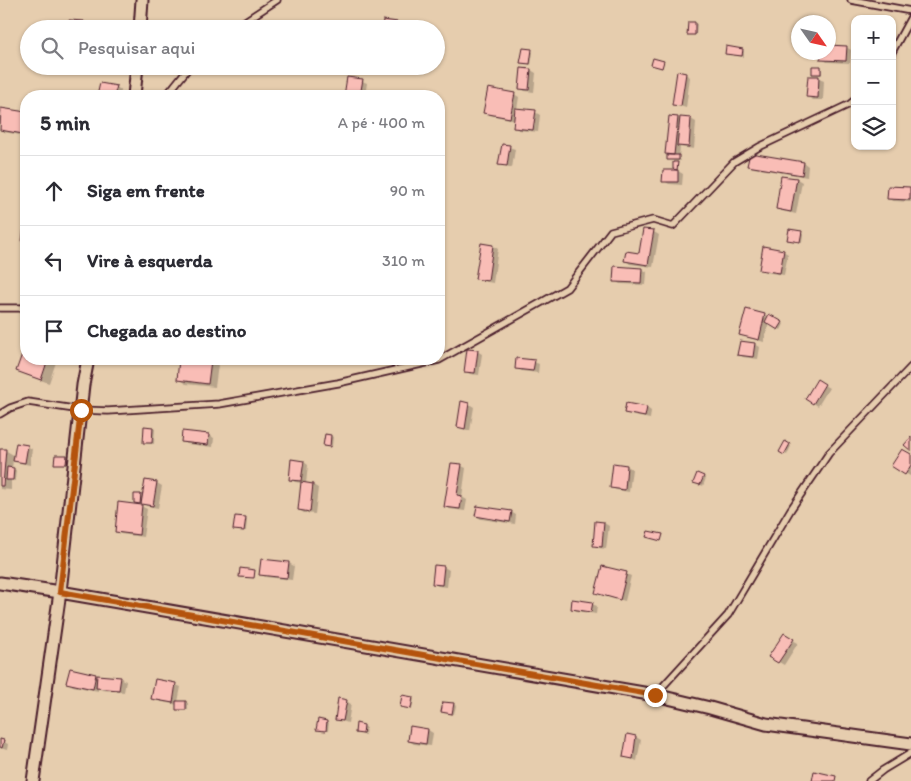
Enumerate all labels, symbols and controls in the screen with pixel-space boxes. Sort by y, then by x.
north arrow [791,15,836,60]
map controls [851,15,896,150]
button: + [851,15,896,60]
search box [20,20,445,75]
icon: search [38,34,66,62]
text: Pesquisar aqui [78,36,195,59]
button: − [851,60,896,105]
button: layers [851,105,896,150]
text: 5 min [40,110,90,135]
text: A pé · 400 m [338,113,425,132]
icon: ahead [40,177,68,205]
text: Siga em frente [87,179,205,202]
text: 90 m [390,181,425,200]
icon: left [40,247,68,275]
text: Vire à esquerda [87,249,213,272]
text: 310 m [382,251,425,270]
icon: arrive [40,317,68,345]
text: Chegada ao destino [87,319,246,342]
route start [70,399,93,422]
route end [644,684,667,707]

